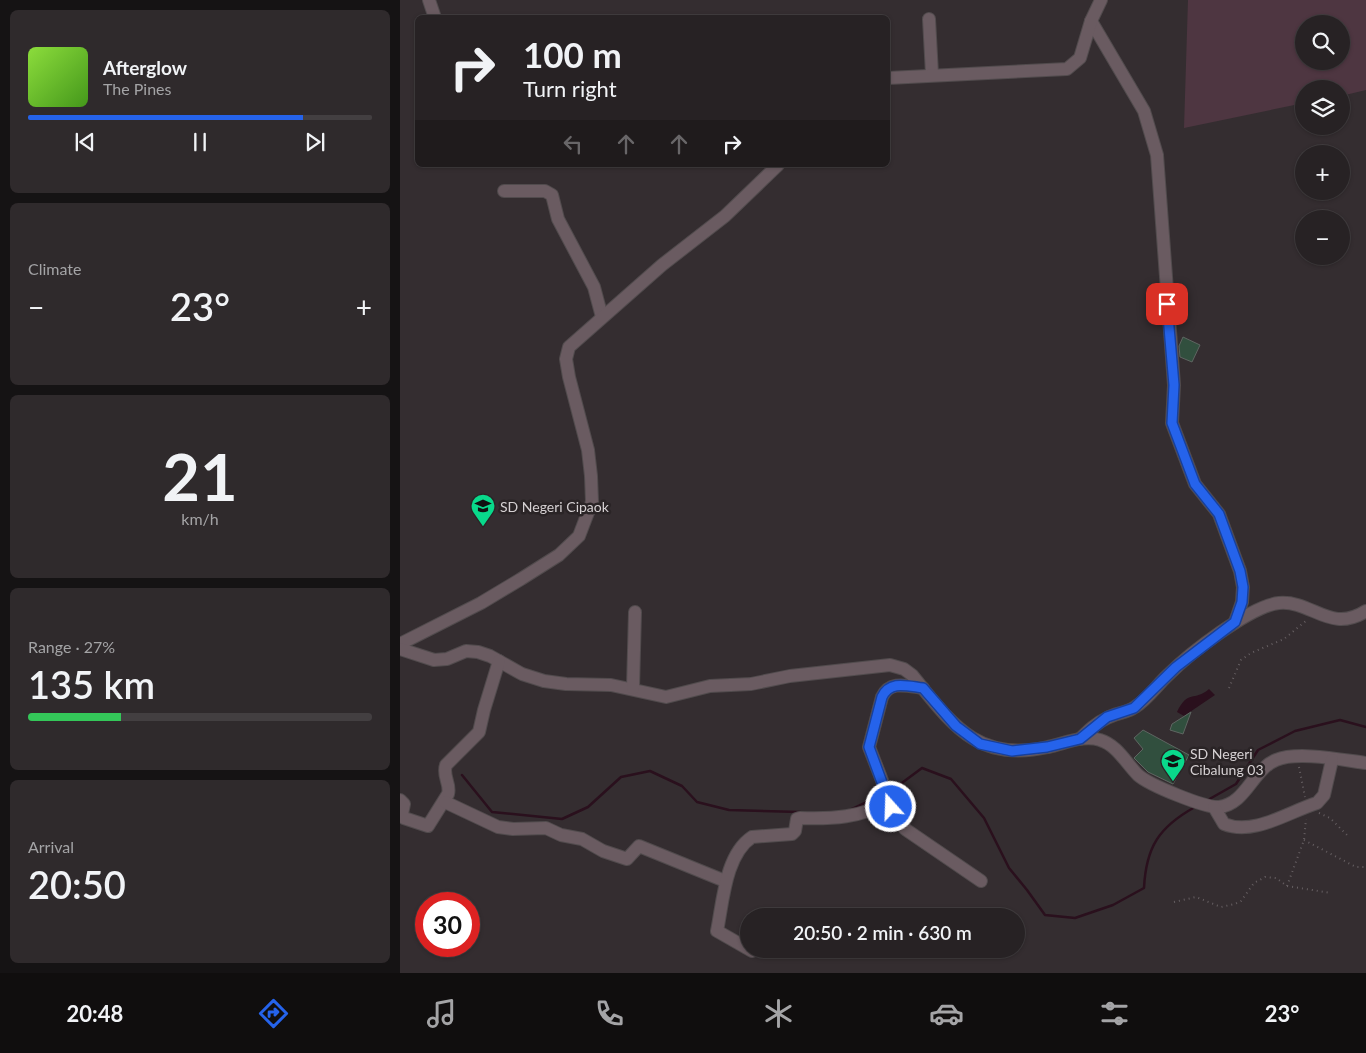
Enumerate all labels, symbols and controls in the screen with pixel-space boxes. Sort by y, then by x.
map controls [1295,15,1350,265]
button: search [1295,15,1350,70]
text: 100 m [523,33,622,75]
icon: right [440,35,505,100]
text: Afterglow [103,56,187,79]
text: Turn right [523,75,617,102]
text: The Pines [103,79,172,98]
button: layers [1295,80,1350,135]
icon: previous [71,128,99,156]
icon: pause [186,128,214,156]
icon: next [301,128,329,156]
icon: left [559,130,587,158]
icon: ahead [612,130,640,158]
icon: ahead [665,130,693,158]
icon: right [718,130,746,158]
button: + [1295,145,1350,200]
button: − [1295,210,1350,265]
text: Climate [28,259,81,278]
text: 23° [170,283,230,329]
pin [1146,283,1188,325]
text: − [28,290,44,324]
text: + [356,290,372,324]
icon: arrive [1153,290,1181,318]
text: 21 [162,437,238,515]
school or university icon: SD Negeri Cipaok [470,493,496,527]
place label: SD Negeri Cipaok [500,498,610,515]
text: km/h [181,509,219,528]
text: Range · 27% [28,637,115,656]
text: 135 km [28,661,155,707]
place label: SD Negeri Cibalung 03 [1190,745,1264,778]
school or university icon: SD Negeri Cibalung 03 [1160,748,1186,782]
position arrow [864,780,916,832]
text: Arrival [28,837,74,856]
text: 20:50 [28,861,126,907]
speed limit sign: 30 [415,892,480,957]
text: 20:50 · 2 min · 630 m [793,921,972,944]
icon: directions [256,996,291,1031]
icon: music [424,996,459,1031]
icon: phone [592,996,627,1031]
icon: climate [761,996,796,1031]
icon: car [929,996,964,1031]
icon: filters [1097,996,1132,1031]
text: 20:48 [67,1000,123,1027]
text: 23° [1265,1000,1299,1027]

